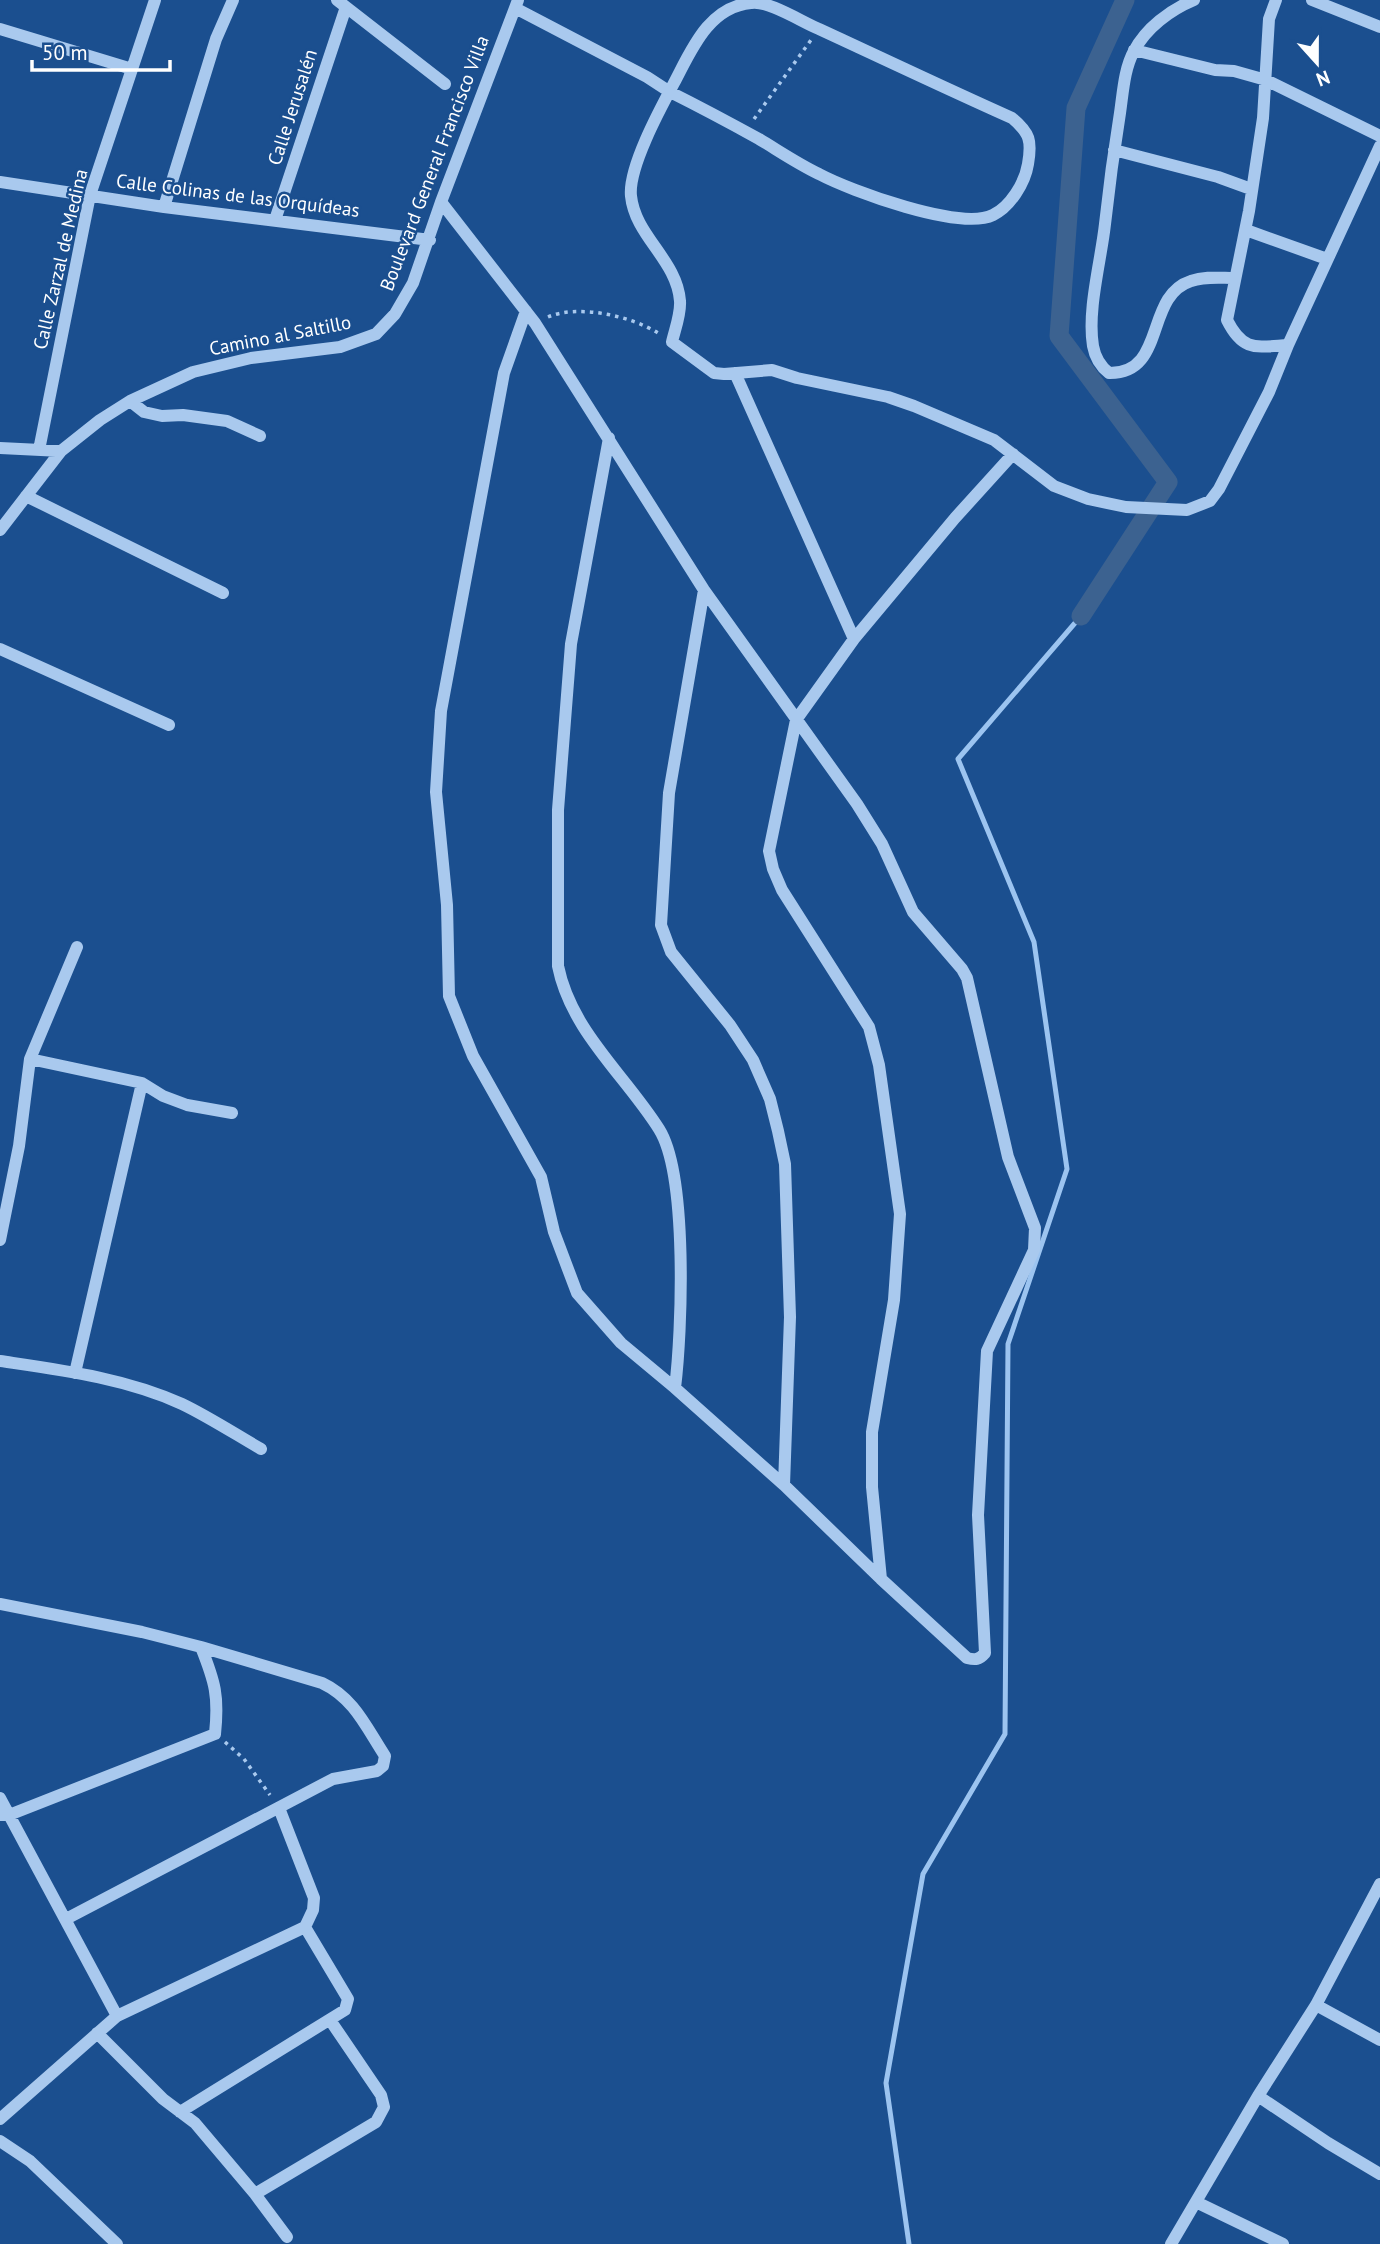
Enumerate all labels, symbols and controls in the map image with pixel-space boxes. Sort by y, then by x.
scale bar [32,28,170,72]
north arrow [1282,28,1352,98]
street label: Boulevard General Francisco Villa [374,32,494,294]
text: 50 m [42,39,88,66]
street label: Calle Jerusalén [262,46,322,168]
text: N [1313,65,1333,92]
street label: Calle Zarzal de Medina [28,166,92,352]
street label: Calle Colinas de las Orquídeas [115,168,361,222]
street label: Camino al Saltillo [207,309,353,361]

